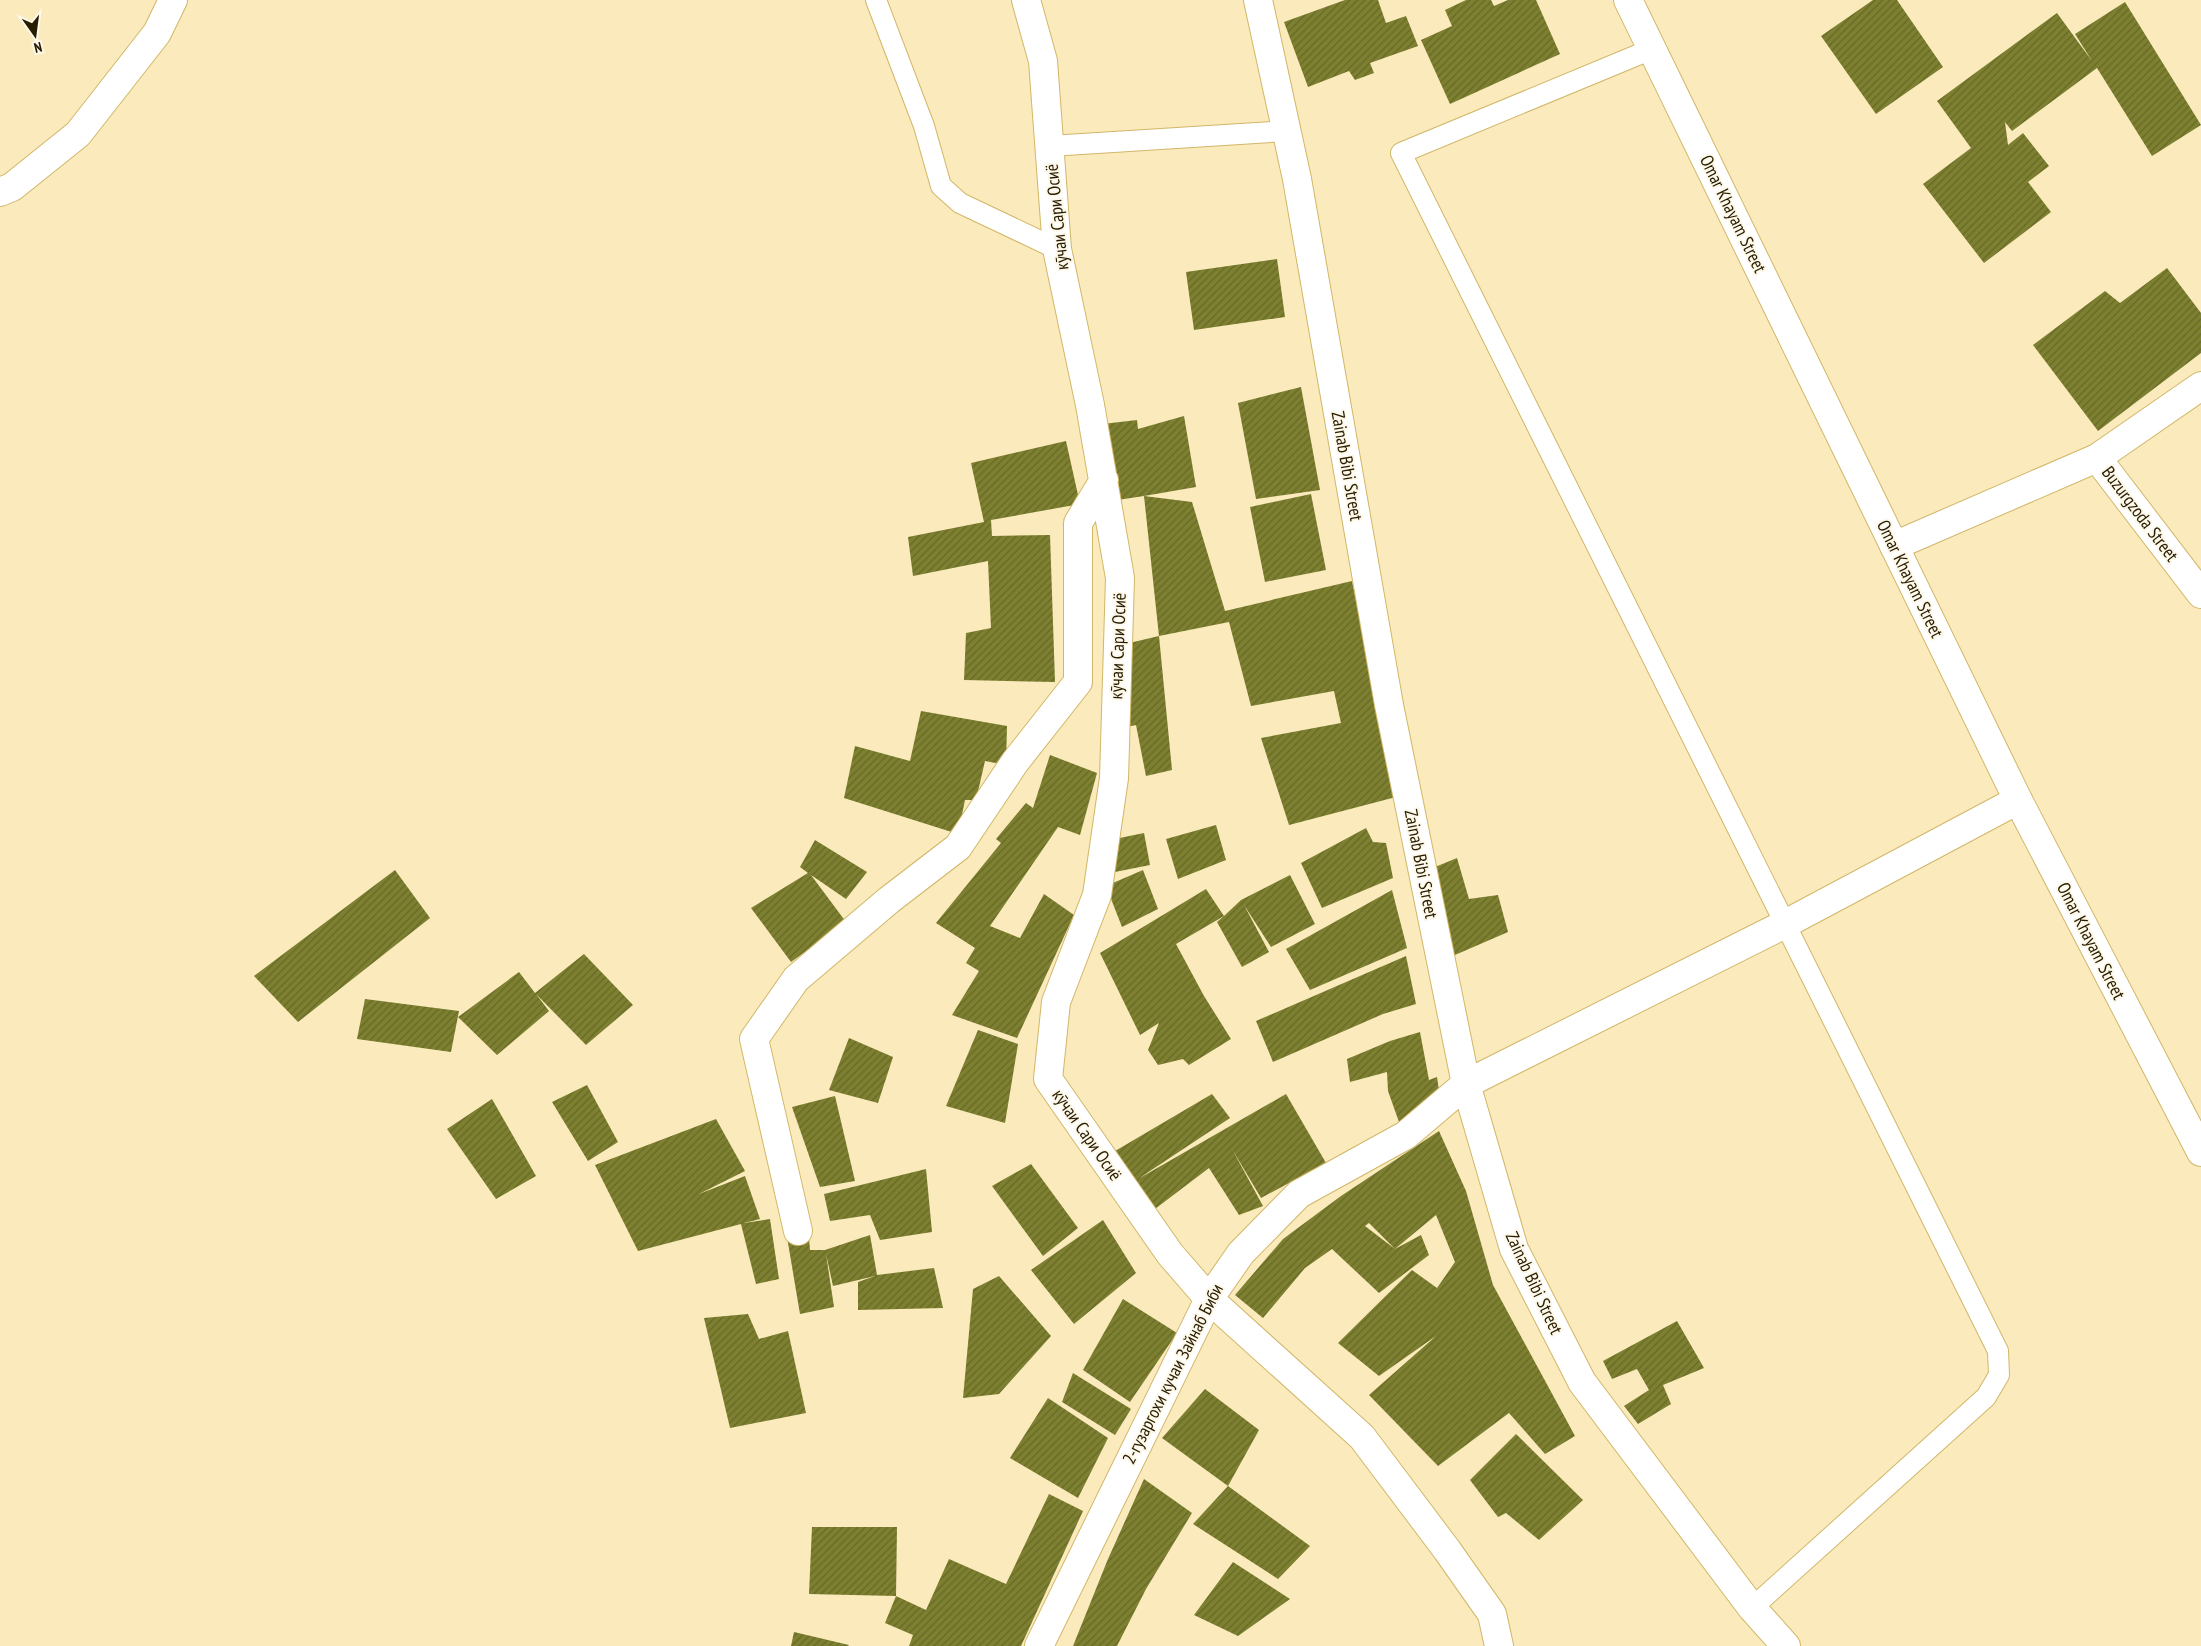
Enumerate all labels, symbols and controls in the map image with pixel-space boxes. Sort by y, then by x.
north arrow [10,10,60,60]
text: N [32,38,44,57]
street label: Omar Khayam Street [1695,151,1772,277]
street label: кӯчаи Сари Осиё [1040,163,1074,271]
street label: Zainab Bibi Street [1327,409,1368,522]
street label: Buzurgzoda Street [2097,461,2184,566]
street label: Omar Khayam Street [1872,516,1949,642]
street label: кӯчаи Сари Осиё [1104,592,1131,700]
street label: Zainab Bibi Street [1400,807,1443,920]
street label: Omar Khayam Street [2052,878,2131,1003]
street label: кӯчаи Сари Осиё [1047,1085,1127,1185]
street label: Zainab Bibi Street [1501,1228,1568,1338]
street label: 2-гузаргохи кучаи Зайнаб Биби [1117,1280,1228,1468]

